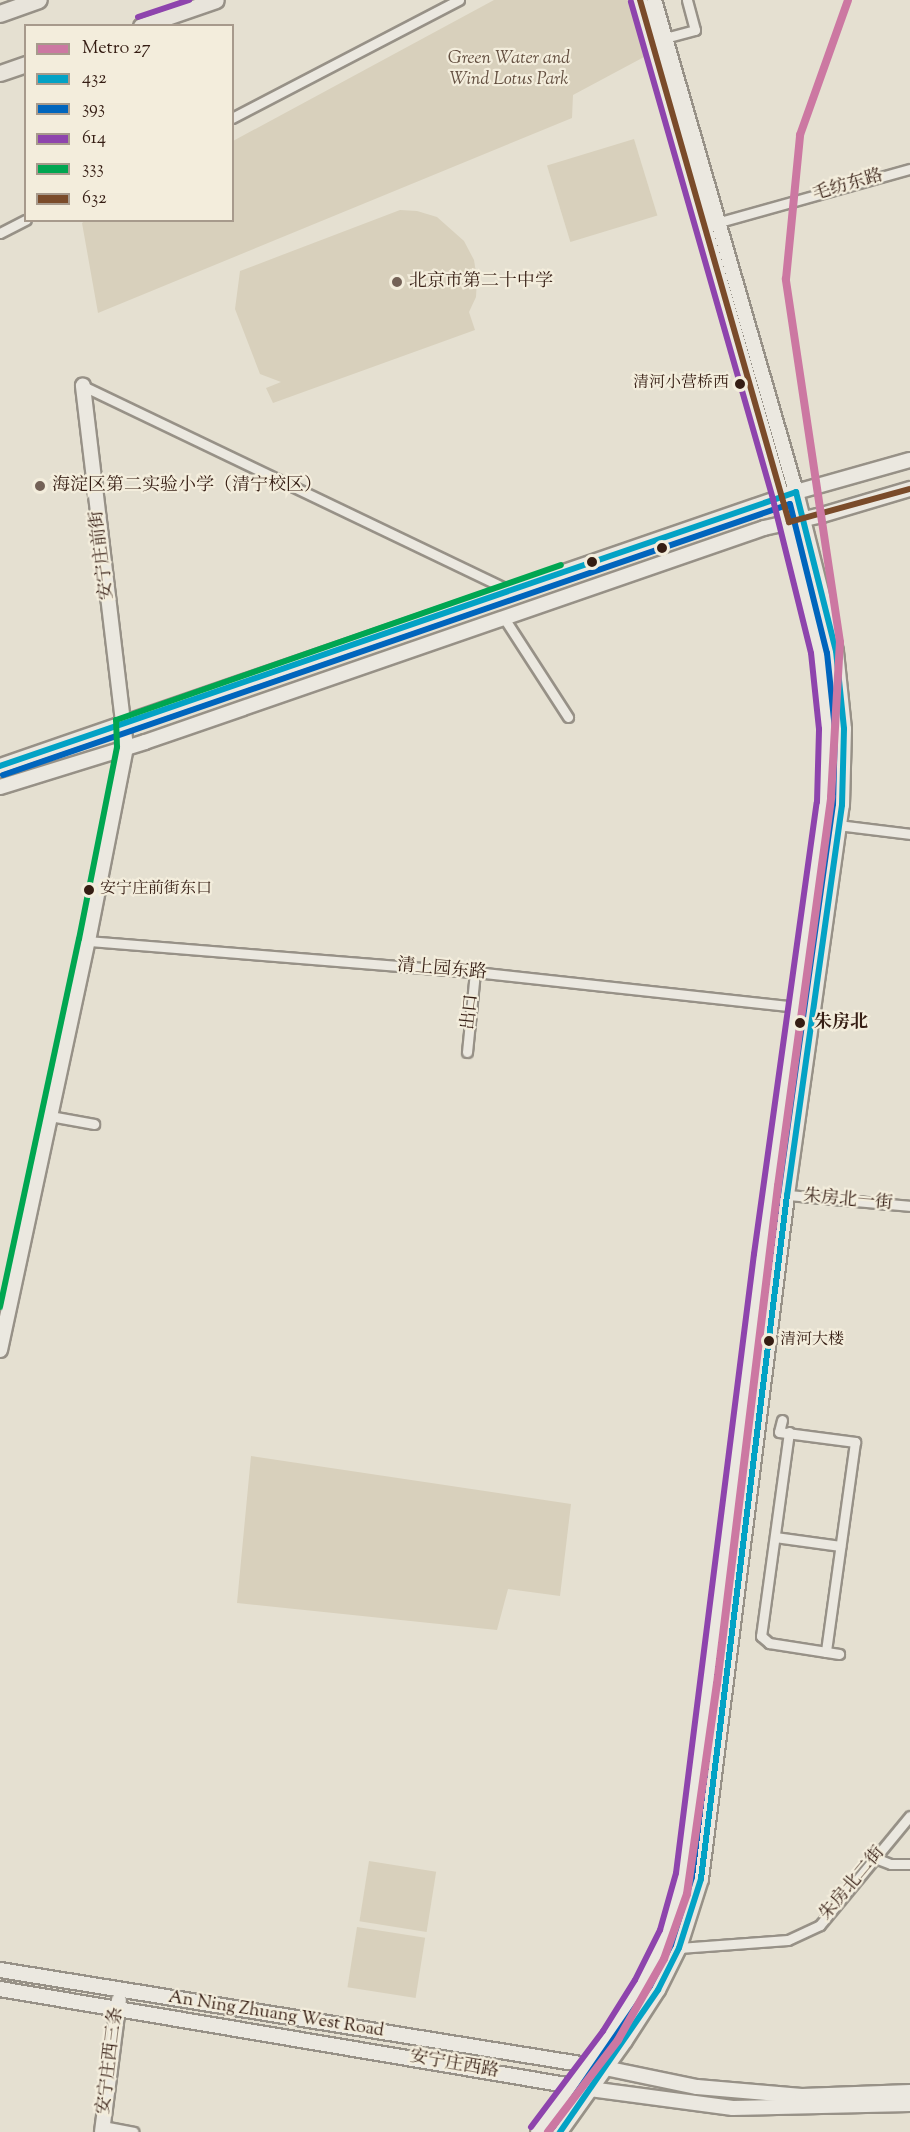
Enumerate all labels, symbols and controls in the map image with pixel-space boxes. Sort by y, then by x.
legend [24,24,234,222]
text: Metro 27 [82,36,151,62]
park label: Green Water and Wind Lotus Park [448,49,570,92]
text: 432 [82,66,107,92]
text: 393 [82,96,105,122]
text: 614 [82,126,106,152]
text: 333 [82,156,104,182]
street label: 毛纺东路 [810,166,886,206]
text: 632 [82,186,107,212]
place label: 北京市第二十中学 [409,271,553,293]
marker: 北京市第二十中学 [390,275,404,289]
place label: 清河小营桥西 [633,374,729,394]
marker: 清河小营桥西 [734,378,746,390]
place label: 海淀区第二实验小学（清宁校区） [52,475,322,497]
marker: 海淀区第二实验小学（清宁校区） [33,479,47,493]
street label: 安宁庄前街 [87,509,119,601]
unlabelled marker [656,542,668,554]
unlabelled marker [586,556,598,568]
place label: 安宁庄前街东口 [100,880,212,900]
marker: 安宁庄前街东口 [83,884,95,896]
street label: 清上园东路 [396,955,488,985]
street label: 出口 [458,993,484,1031]
place label: 朱房北 [814,1012,868,1034]
marker: 朱房北 [791,1014,809,1032]
street label: 朱房北一街 [802,1186,894,1216]
place label: 清河大楼 [780,1331,844,1351]
marker: 清河大楼 [763,1335,775,1347]
street label: 朱房北二街 [816,1843,890,1925]
street label: An Ning Zhuang West Road [167,1987,385,2043]
street label: 安宁庄西三条 [94,2006,128,2116]
street label: 安宁庄西路 [408,2047,500,2083]

